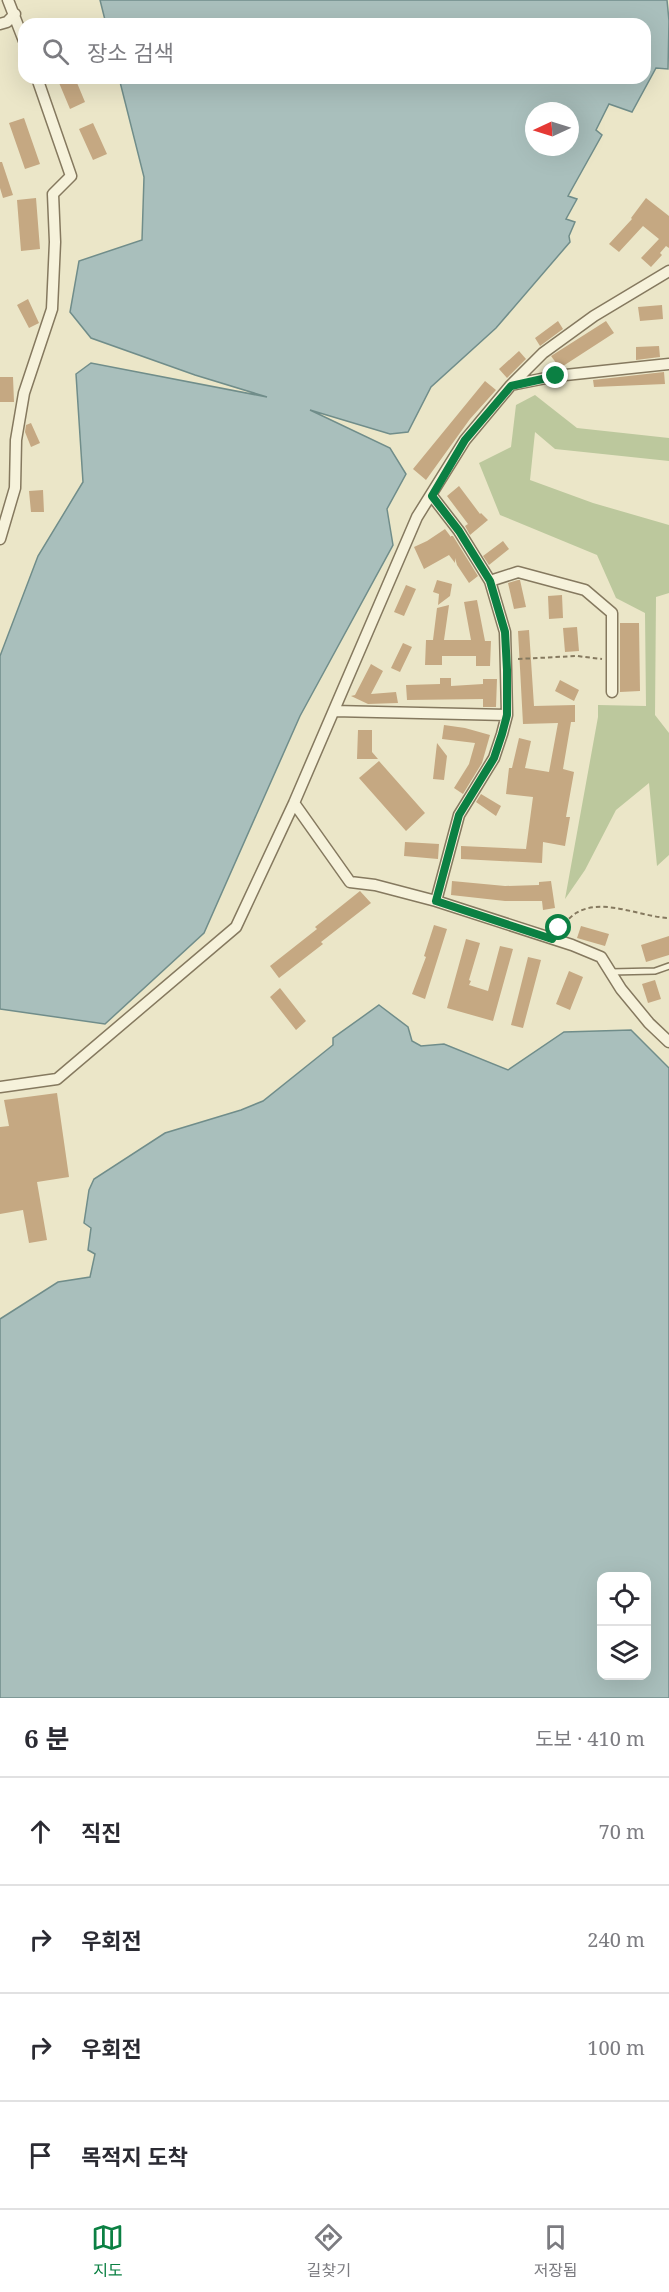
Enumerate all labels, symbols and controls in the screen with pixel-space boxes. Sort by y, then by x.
search box [18,18,651,84]
icon: search [39,35,72,68]
text: 장소 검색 [87,37,174,67]
north arrow [525,102,579,156]
route end [542,362,568,388]
route start [545,914,571,940]
map controls [597,1572,651,1680]
button: locate [597,1572,651,1626]
button: layers [597,1626,651,1680]
text: 6 분 [24,1720,69,1756]
text: 도보 · 410 m [535,1725,645,1752]
icon: ahead [24,1815,57,1848]
text: 직진 [81,1817,121,1847]
text: 70 m [599,1818,645,1845]
icon: right [24,1923,57,1956]
text: 우회전 [81,1925,142,1955]
text: 240 m [587,1926,645,1953]
icon: right [24,2031,57,2064]
text: 우회전 [81,2033,142,2063]
text: 100 m [587,2034,645,2061]
icon: arrive [24,2139,57,2172]
text: 목적지 도착 [81,2141,188,2171]
tab: 지도 [91,2221,124,2281]
tab: 길찾기 [307,2221,351,2281]
tab: 저장됨 [534,2221,578,2281]

